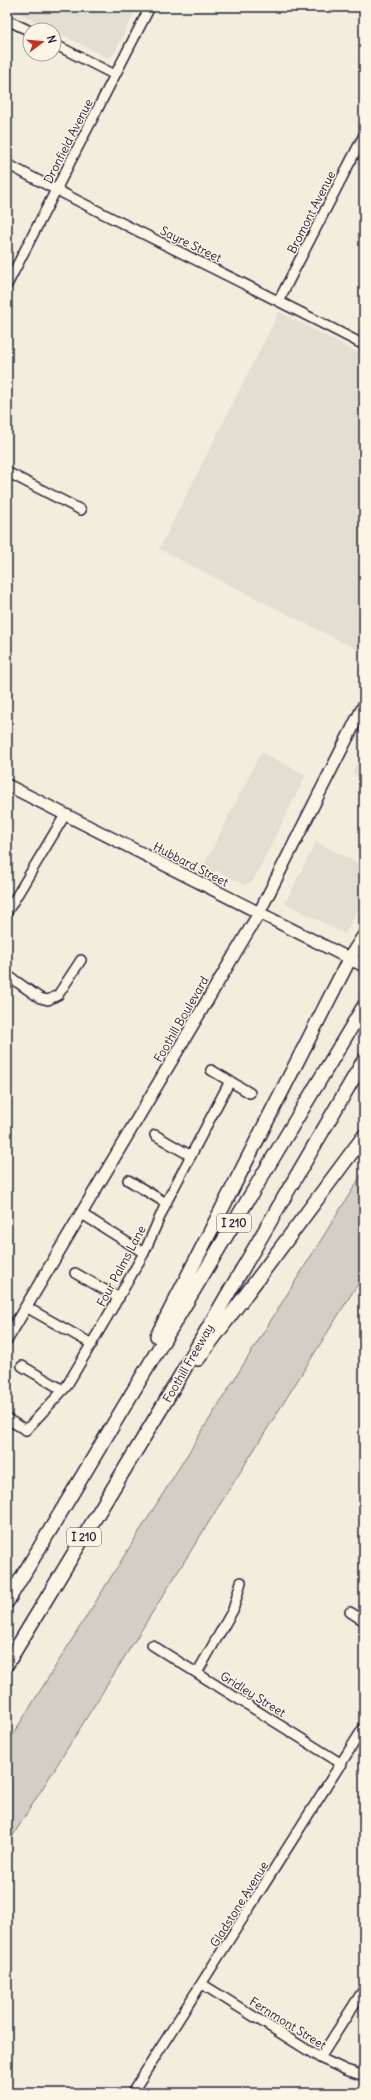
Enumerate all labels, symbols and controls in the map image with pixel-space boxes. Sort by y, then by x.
north arrow [22,22,62,62]
text: N [44,34,59,45]
street label: Dronfield Avenue [40,96,96,186]
street label: Bromont Avenue [284,168,338,256]
street label: Sayre Street [158,223,224,265]
street label: Hubbard Street [151,839,231,889]
street label: Foothill Boulevard [150,973,212,1065]
road number: I 210 [217,1214,251,1232]
street label: Four Palms Lane [93,1223,149,1309]
street label: Foothill Freeway [159,1321,217,1405]
road number: I 210 [67,1528,101,1546]
street label: Gridley Street [218,1668,288,1720]
street label: Gladstone Avenue [207,1858,271,1950]
street label: Fernmont Street [247,1993,329,2053]

